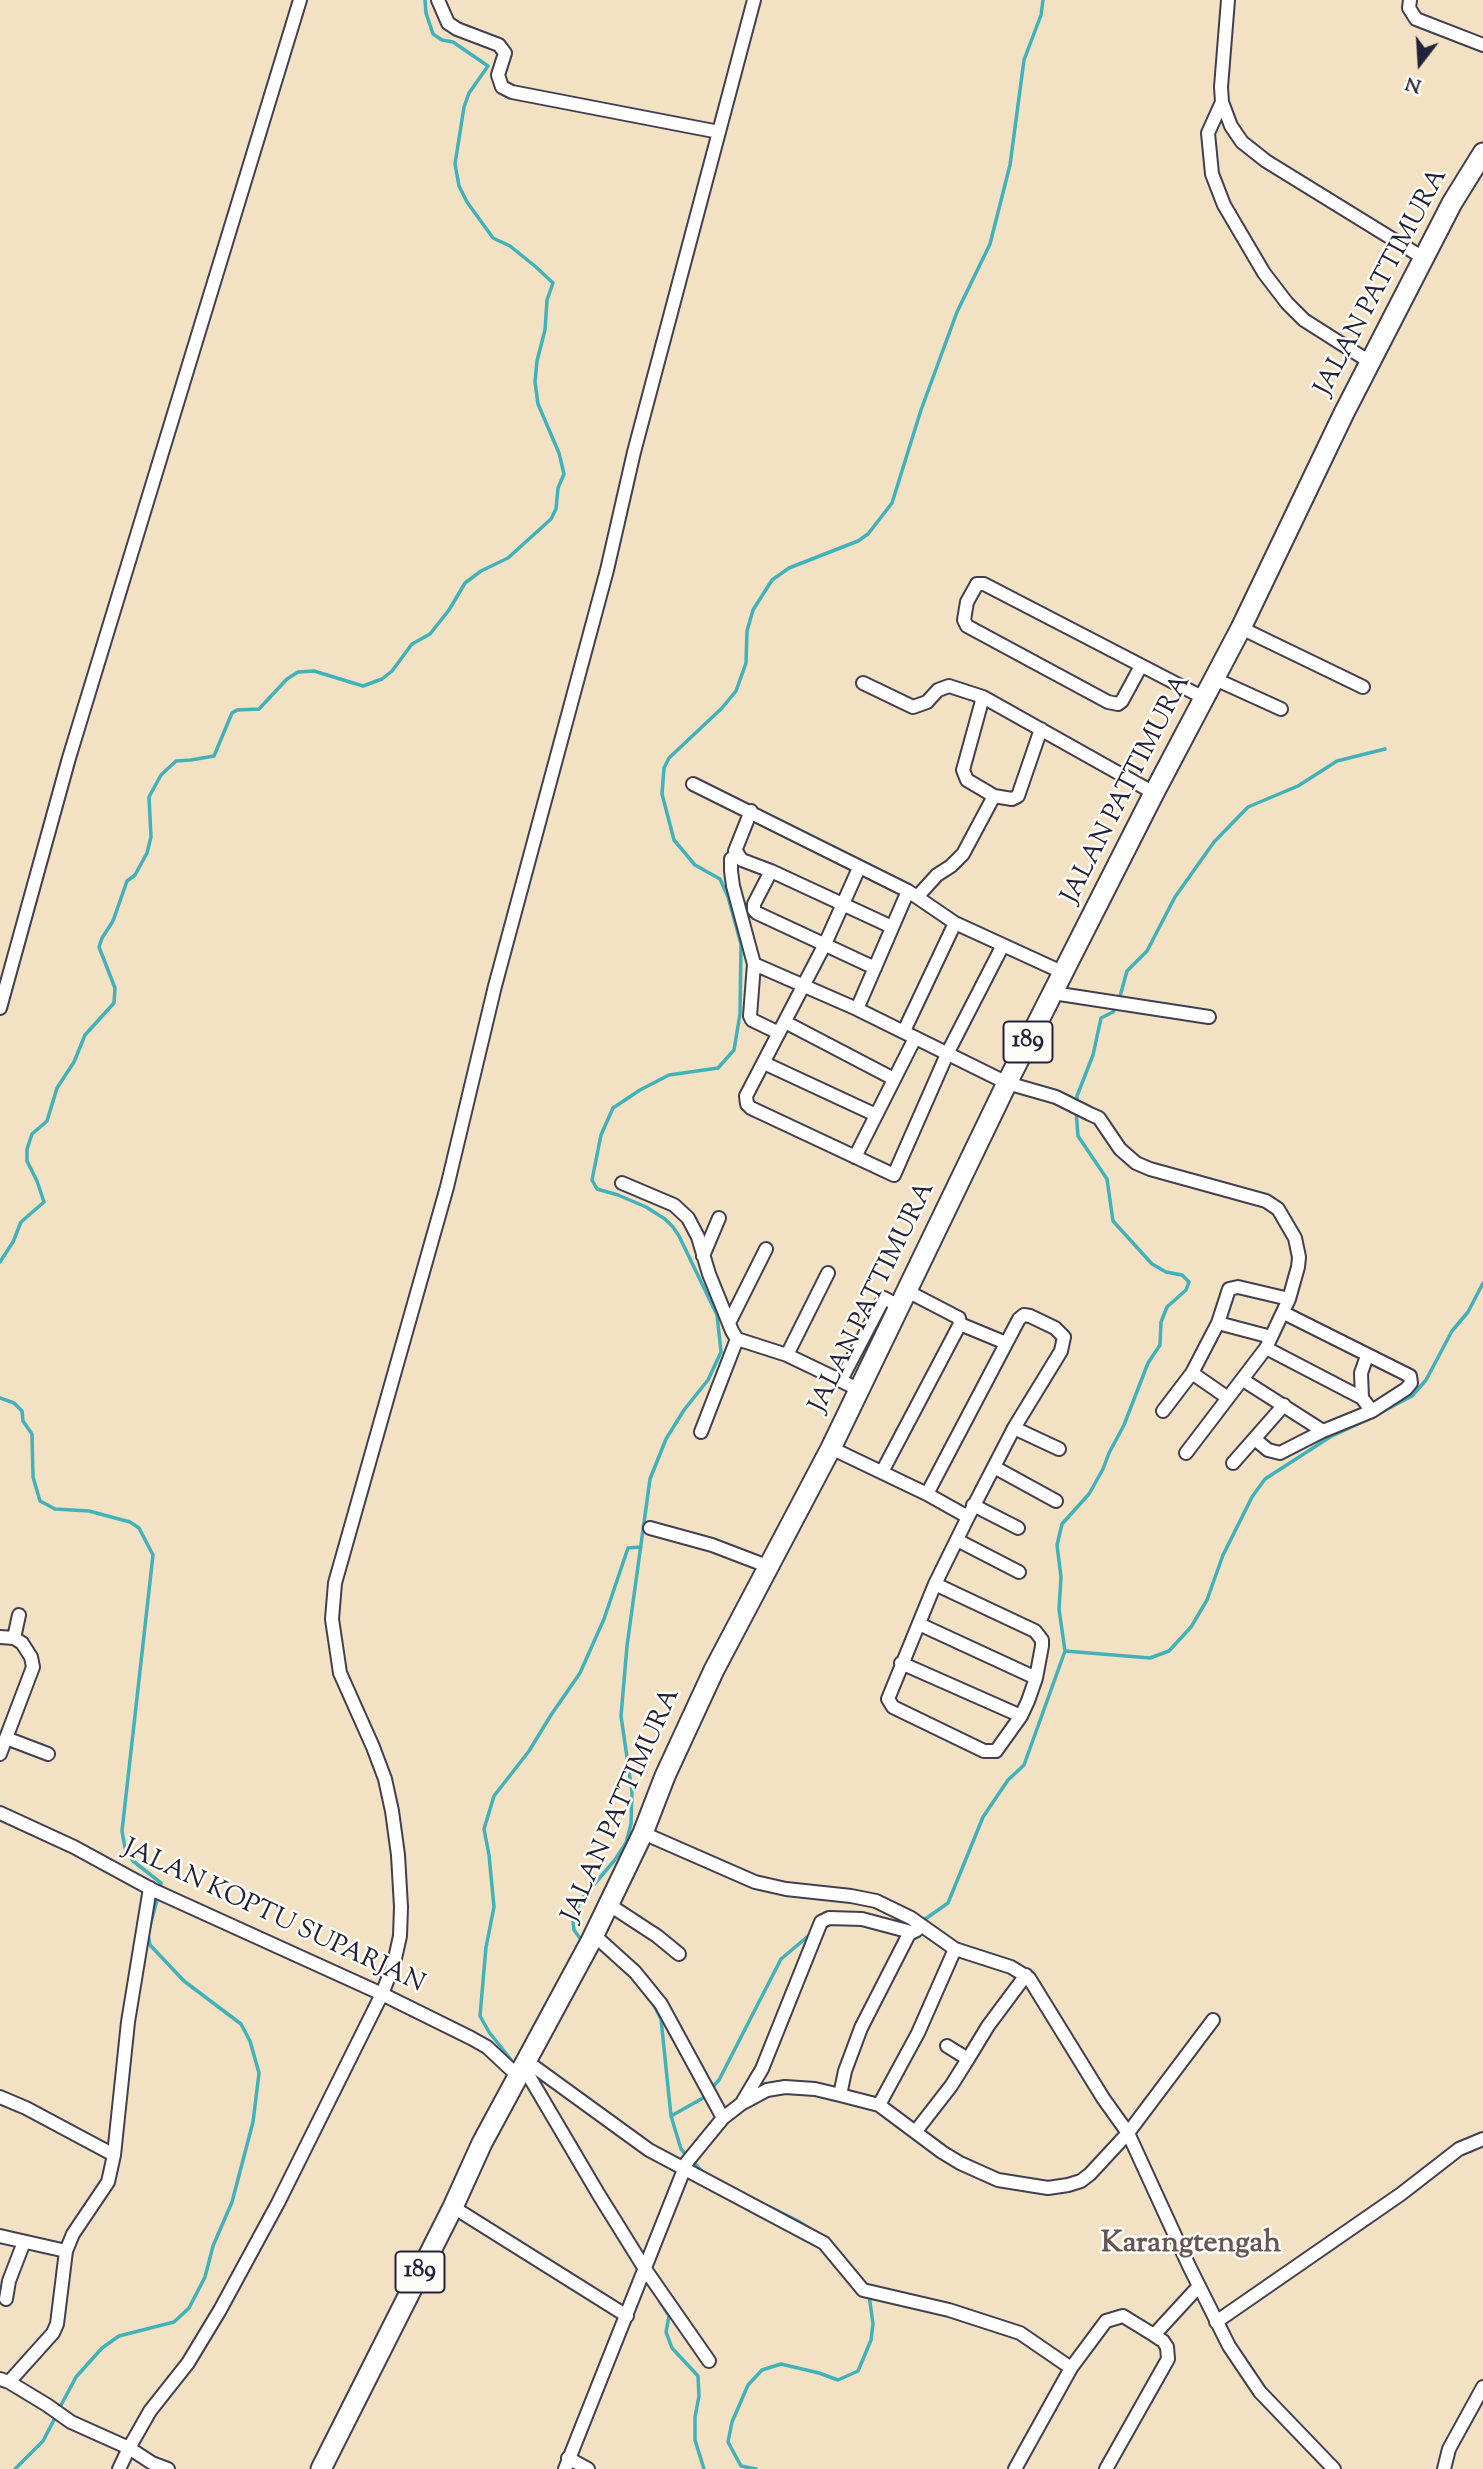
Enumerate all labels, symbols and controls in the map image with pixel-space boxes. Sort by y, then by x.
north arrow [1385,28,1455,98]
text: N [1403,68,1425,99]
street label: JALAN PATTIMURA [1310,164,1456,402]
street label: JALAN PATTIMURA [1057,670,1199,910]
road number: 189 [1004,1022,1052,1062]
street label: JALAN PATTIMURA [805,1178,943,1418]
street label: JALAN PATTIMURA [557,1684,689,1928]
street label: JALAN KOPTU SUPARJAN [117,1834,429,2002]
district label: Karangtengah [1101,2228,1281,2264]
road number: 189 [396,2252,444,2292]

